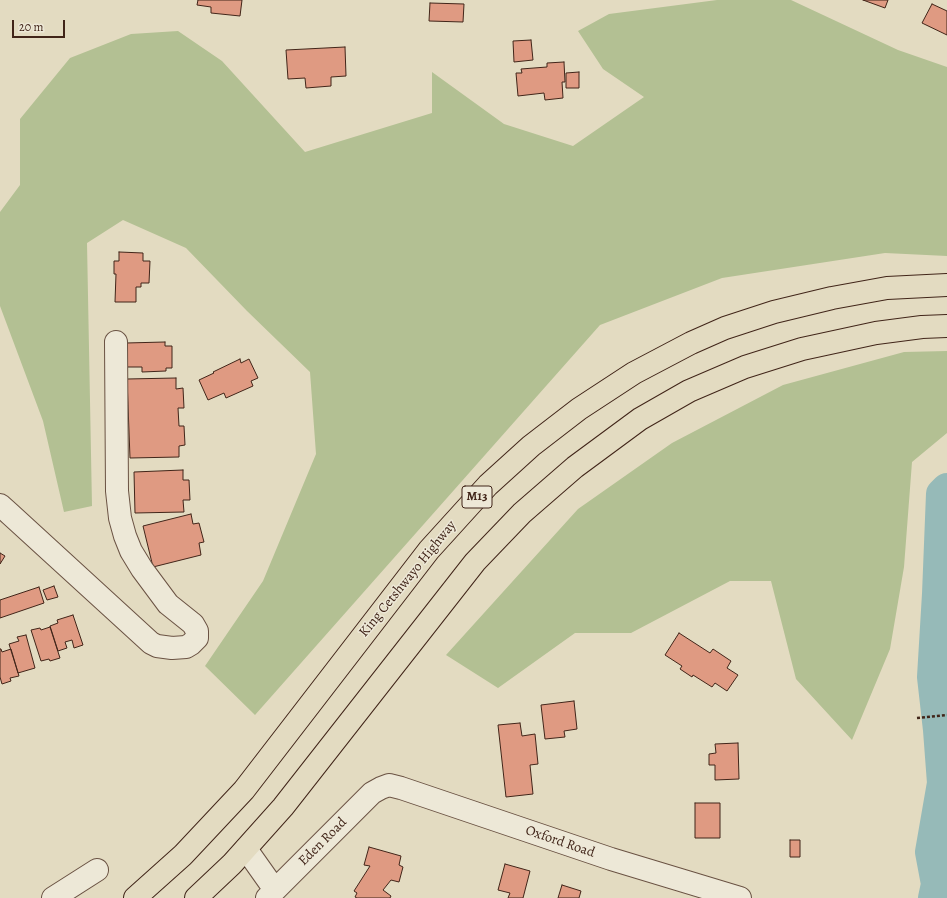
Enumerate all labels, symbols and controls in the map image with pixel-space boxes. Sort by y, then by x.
scale bar [14,12,67,38]
text: 20 m [19,19,43,35]
road number: M13 [462,486,492,508]
street label: King Cetshwayo Highway [356,517,460,641]
street label: Eden Road [295,814,351,870]
street label: Oxford Road [523,822,597,862]

